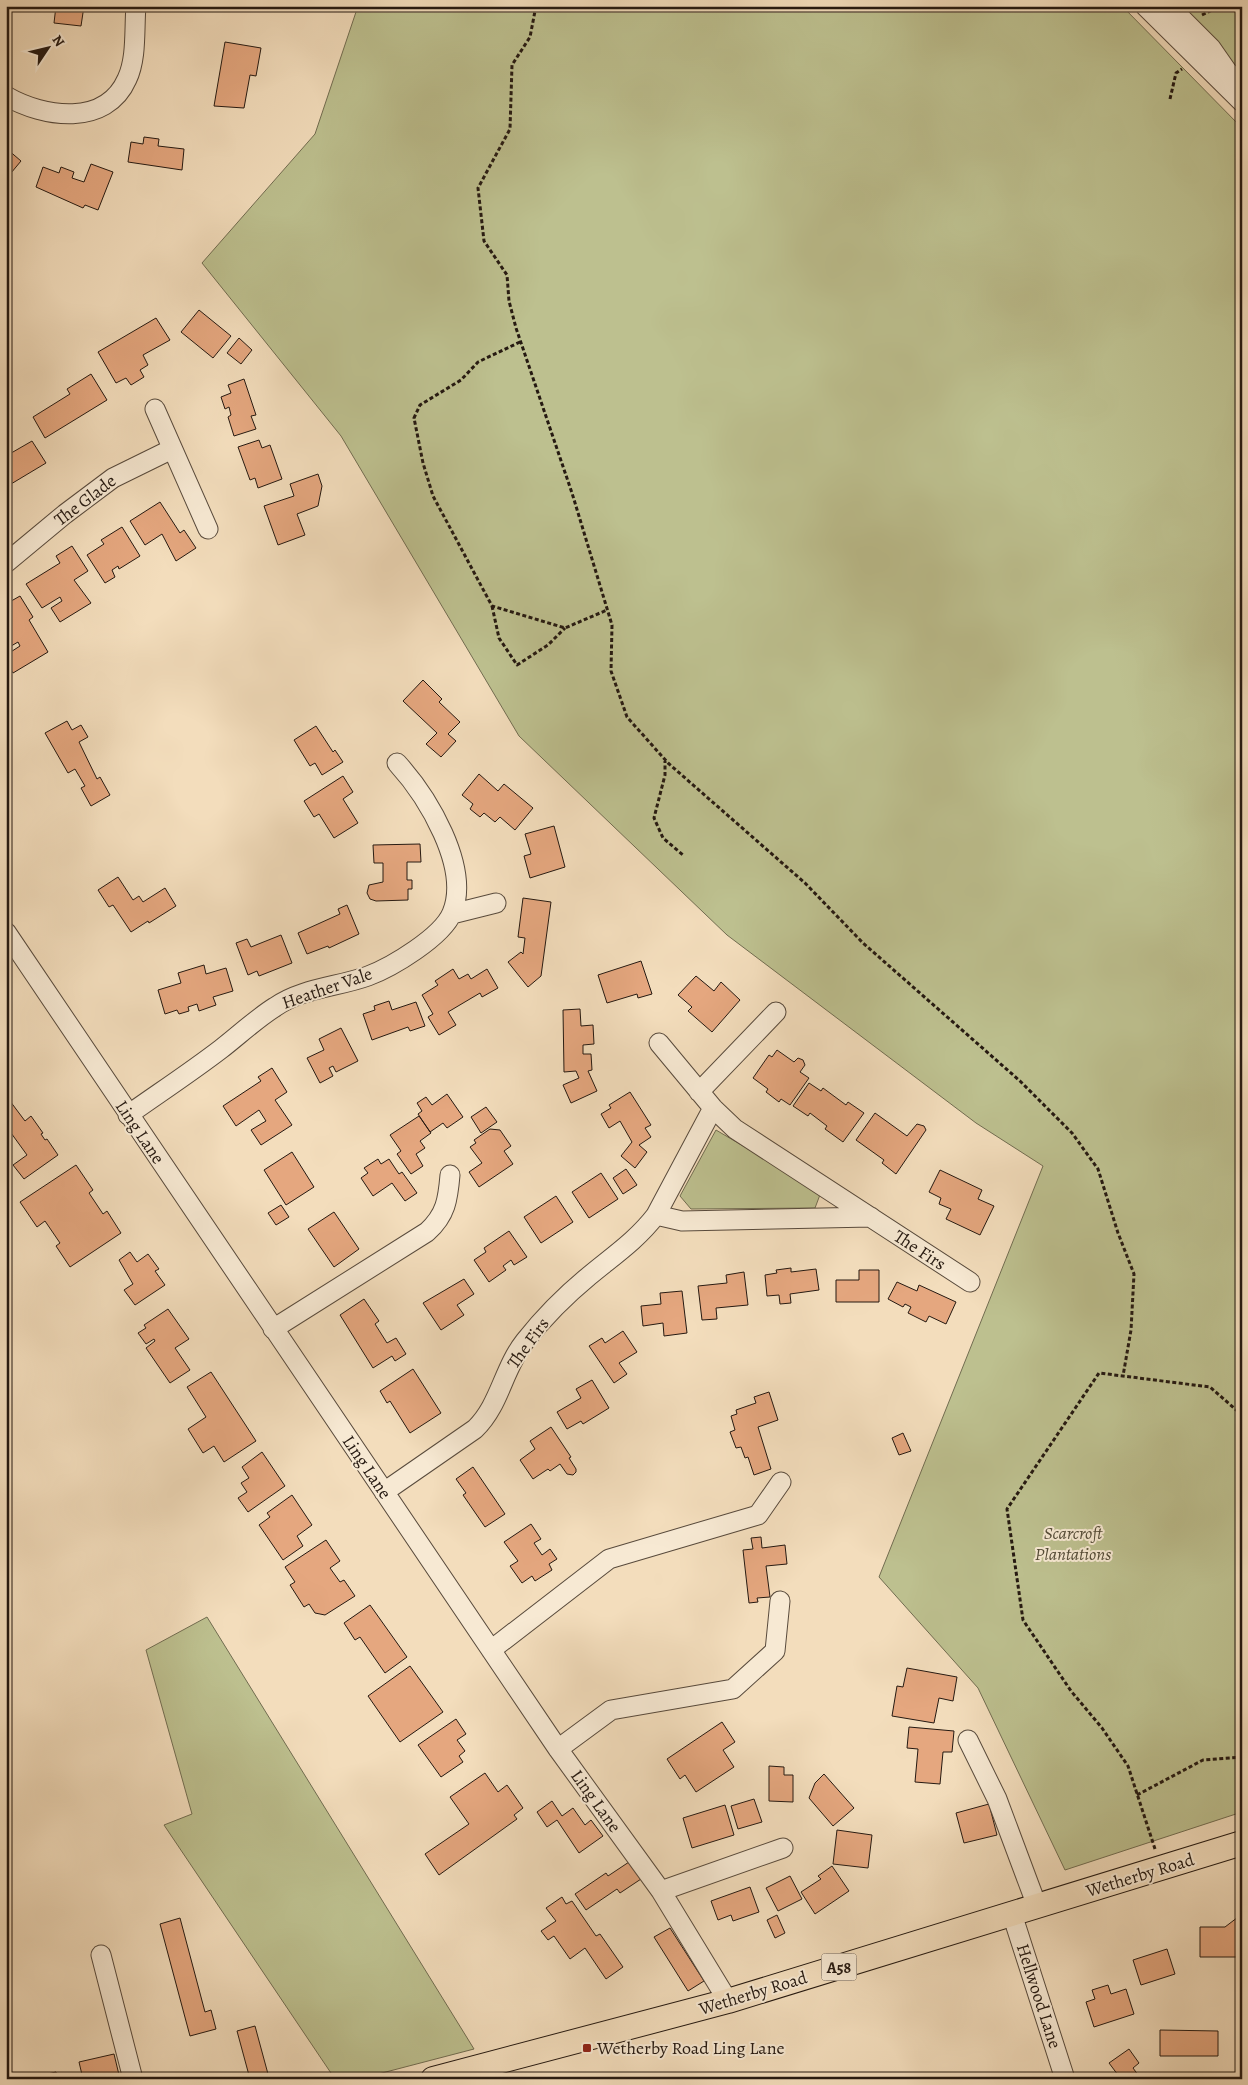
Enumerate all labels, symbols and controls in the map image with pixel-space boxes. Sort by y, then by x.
north arrow [22,22,72,72]
text: N [48,31,69,50]
street label: The Glade [49,469,121,531]
street label: Heather Vale [279,961,375,1015]
street label: Ling Lane [110,1095,170,1169]
street label: The Firs [889,1224,951,1276]
street label: The Firs [501,1313,555,1373]
street label: Ling Lane [337,1430,397,1504]
park label: Scarcroft Plantations [1035,1521,1111,1566]
street label: Ling Lane [565,1765,627,1837]
street label: Wetherby Road [1082,1847,1197,1903]
street label: Hellwood Lane [1011,1940,1067,2052]
road number: A58 [822,1954,856,1980]
street label: Wetherby Road [695,1965,810,2021]
place label: Wetherby Road Ling Lane [596,2036,785,2060]
marker: Wetherby Road Ling Lane [581,2042,593,2054]

